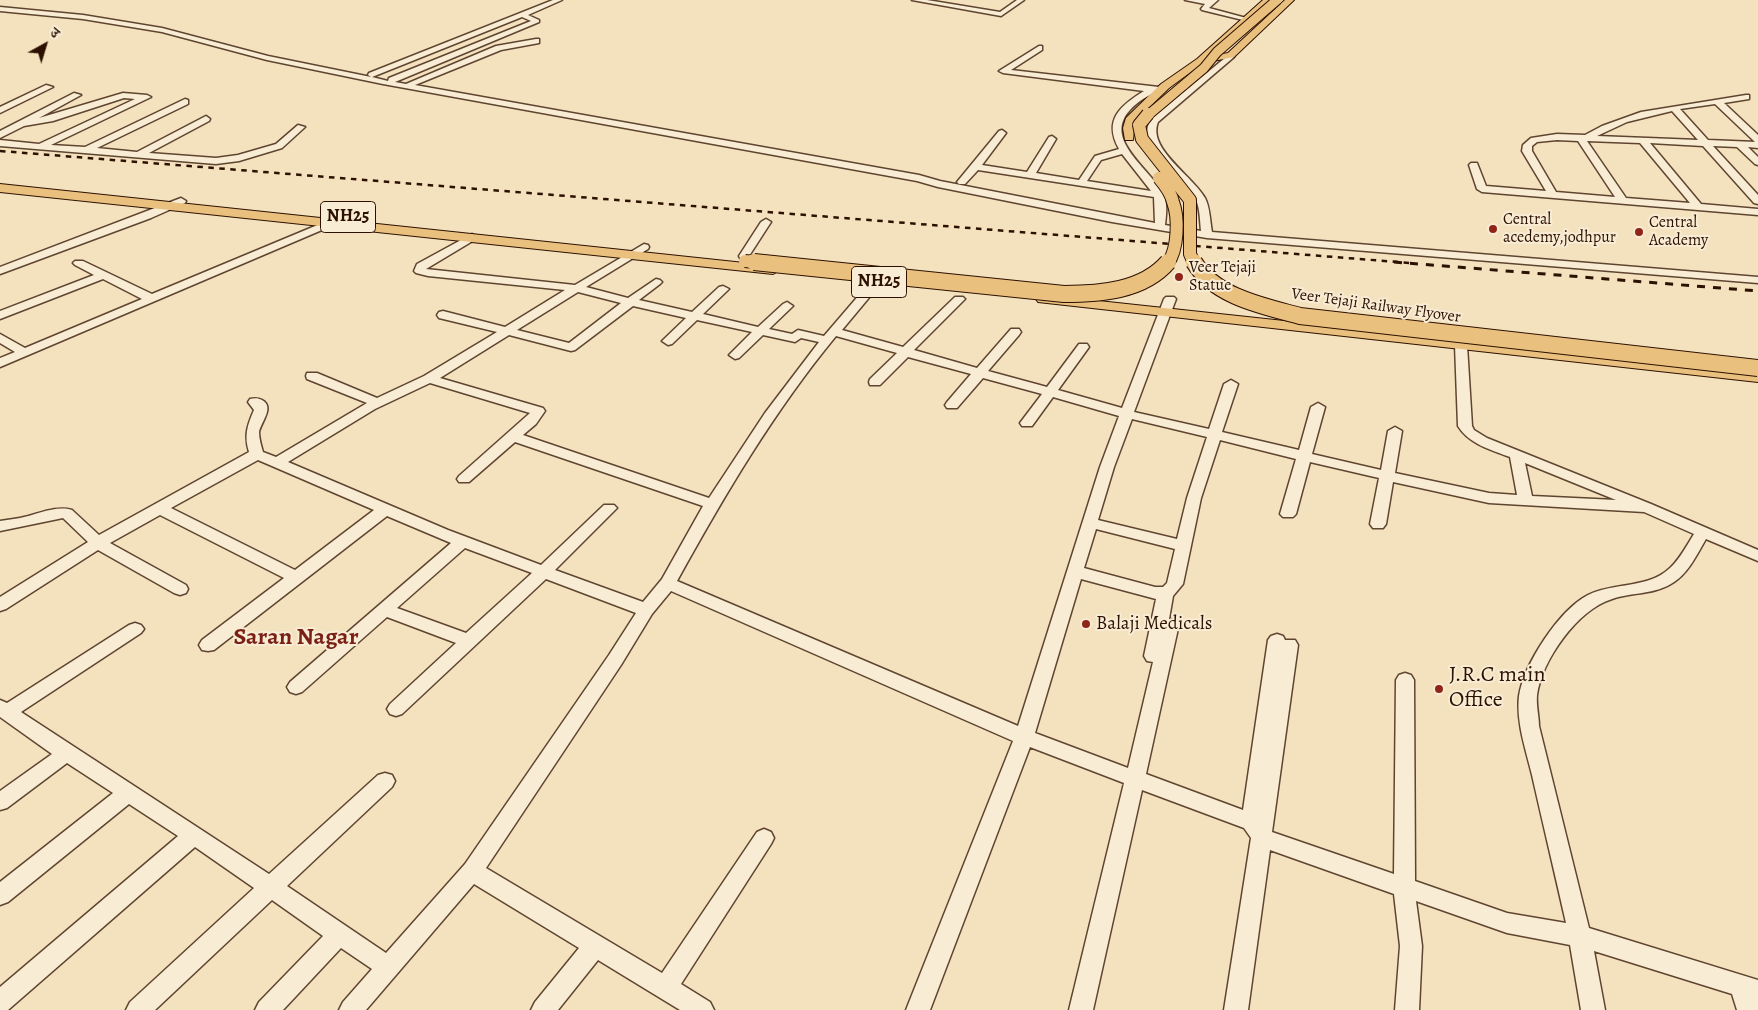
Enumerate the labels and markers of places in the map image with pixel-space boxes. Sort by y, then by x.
place label: Central acedemy,jodhpur [1503,210,1616,248]
place label: Central Academy [1649,213,1708,251]
marker: Central acedemy,jodhpur [1487,223,1499,235]
marker: Central Academy [1633,226,1645,238]
place label: Veer Tejaji Statue [1189,258,1256,296]
marker: Veer Tejaji Statue [1173,271,1185,283]
place label: Balaji Medicals [1096,613,1212,635]
marker: Balaji Medicals [1080,618,1092,630]
place label: J.R.C main Office [1449,663,1546,714]
marker: J.R.C main Office [1433,683,1445,695]

